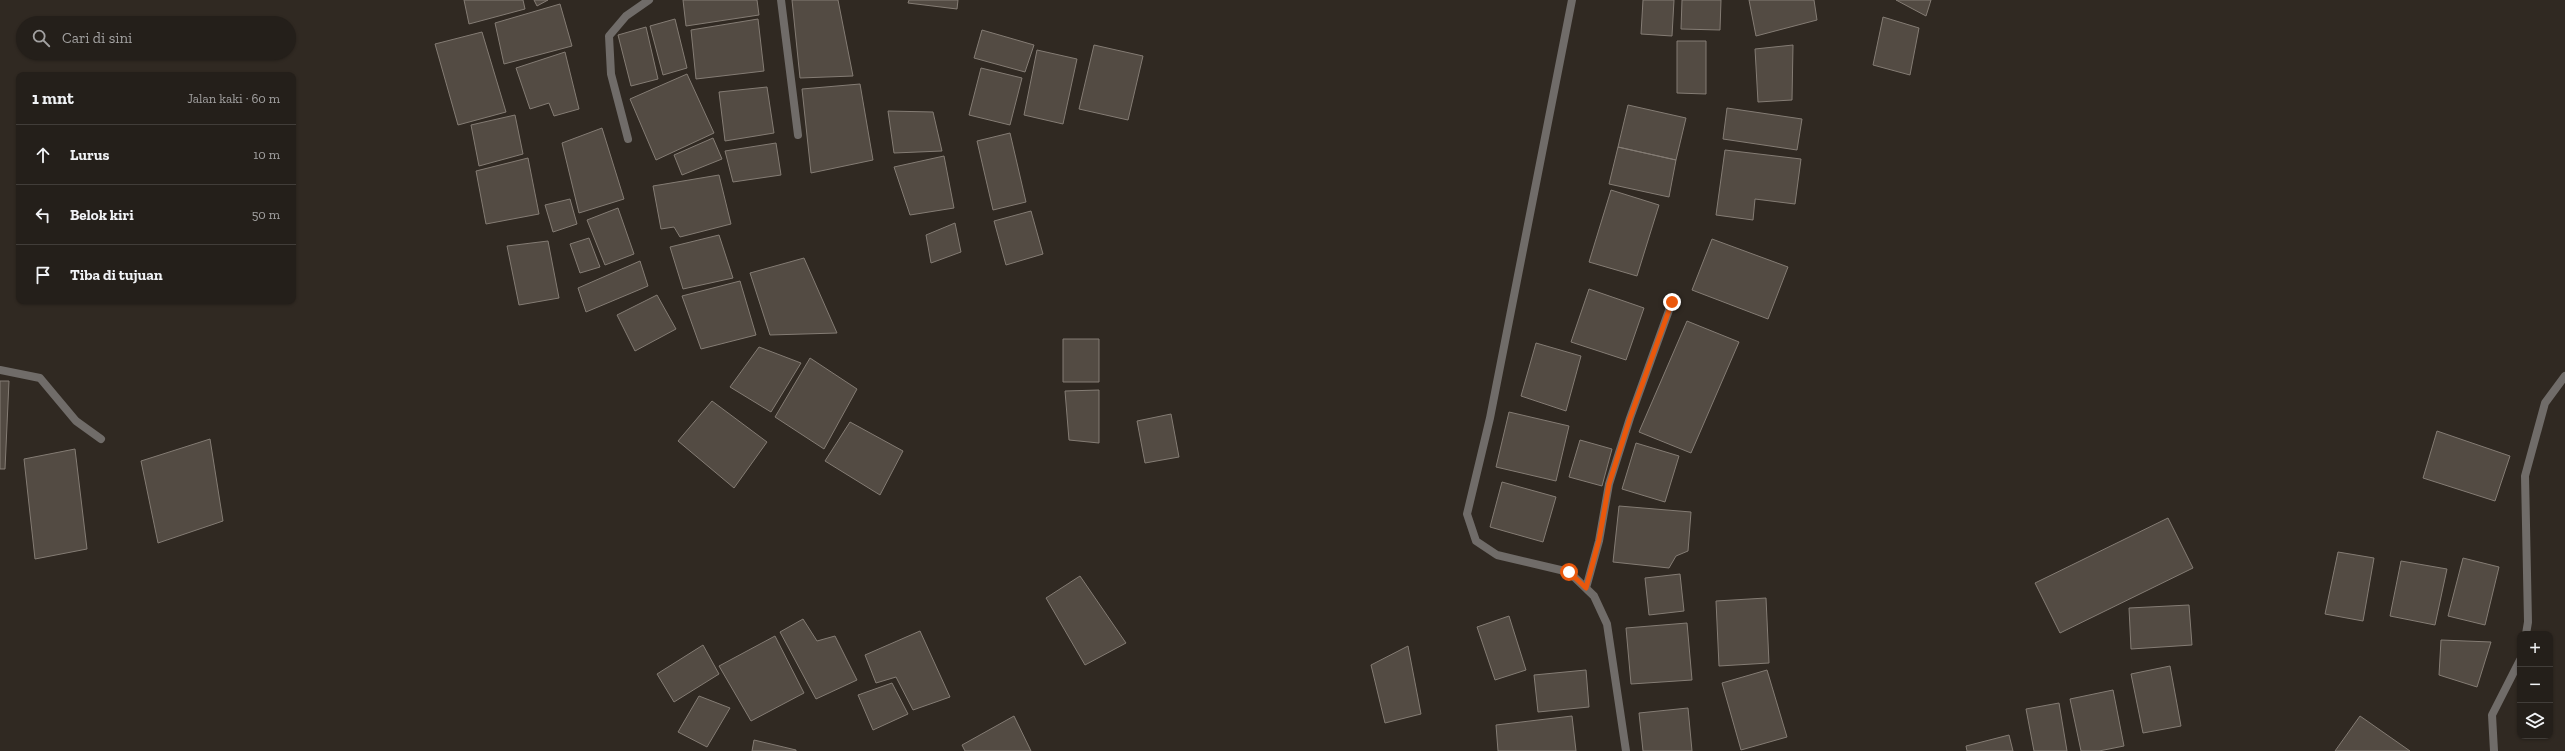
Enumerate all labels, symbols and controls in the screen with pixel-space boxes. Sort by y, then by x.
search box [16,16,296,60]
icon: search [30,27,52,49]
text: Cari di sini [62,29,132,47]
text: 1 mnt [32,88,74,108]
text: Jalan kaki · 60 m [187,91,280,106]
icon: ahead [32,144,54,166]
text: Lurus [70,146,109,164]
text: 10 m [253,147,280,162]
icon: left [32,204,54,226]
text: Belok kiri [70,206,134,224]
text: 50 m [252,207,280,222]
icon: arrive [32,264,54,286]
text: Tiba di tujuan [70,266,163,284]
route end [1663,293,1681,311]
route start [1560,563,1578,581]
map controls [2517,631,2553,739]
button: + [2517,631,2553,667]
button: − [2517,667,2553,703]
button: layers [2517,703,2553,739]

